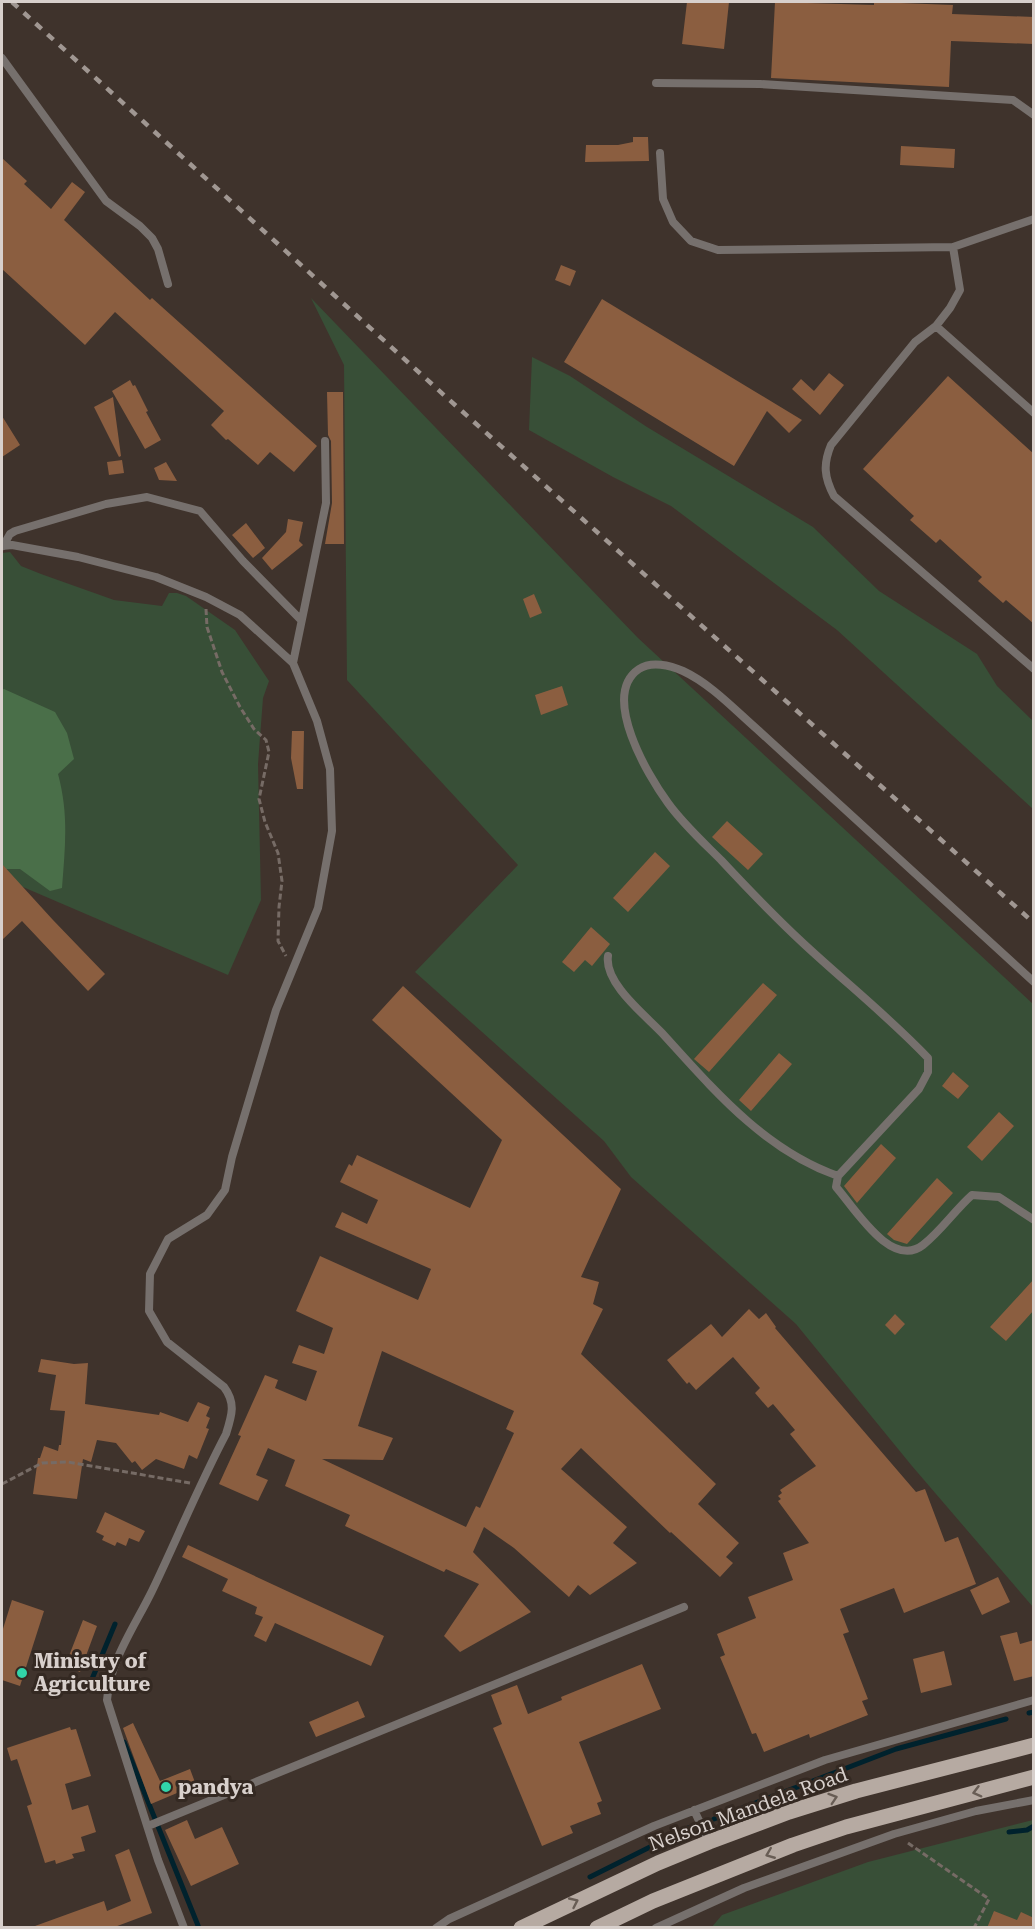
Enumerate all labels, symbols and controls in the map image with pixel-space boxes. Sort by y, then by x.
place label: Ministry of Agriculture [34,1649,150,1696]
marker: Ministry of Agriculture [15,1666,29,1680]
street label: Nelson Mandela Road [645,1762,851,1856]
place label: pandya [178,1775,254,1799]
marker: pandya [159,1780,173,1794]
one-way arrow [972,1785,982,1798]
one-way arrow [827,1793,838,1805]
one-way arrow [765,1847,776,1859]
one-way arrow [568,1898,579,1910]

